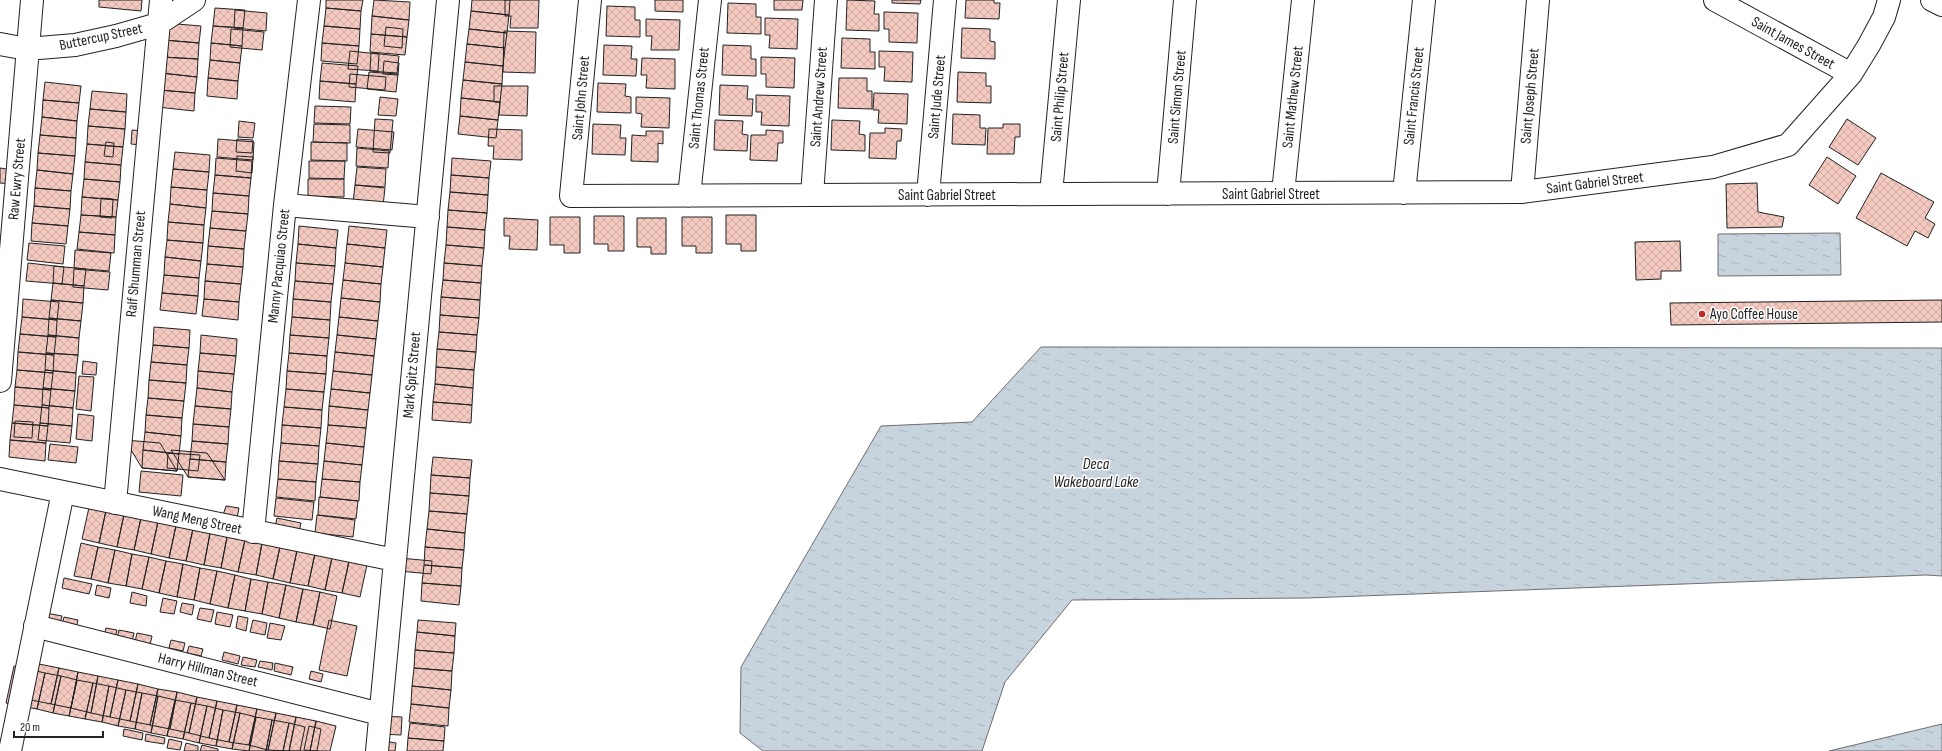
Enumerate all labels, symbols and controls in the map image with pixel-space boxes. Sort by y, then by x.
street label: Saint James Street [1748,12,1838,74]
street label: Buttercup Street [58,19,145,55]
street label: Saint Mathew Street [1278,45,1308,149]
street label: Saint Thomas Street [684,46,714,150]
street label: Saint Andrew Street [806,46,832,148]
street label: Saint Francis Street [1399,46,1429,146]
street label: Saint Joseph Street [1516,47,1544,145]
street label: Saint Simon Street [1163,49,1191,145]
street label: Saint Philip Street [1047,51,1073,143]
street label: Saint Jude Street [924,54,950,140]
street label: Saint John Street [568,55,594,141]
street label: Raw Ewry Street [4,137,30,221]
street label: Saint Gabriel Street [1545,168,1645,198]
street label: Saint Gabriel Street [1222,185,1320,204]
street label: Saint Gabriel Street [898,186,996,205]
street label: Manny Pacquiao Street [264,207,294,324]
street label: Ralf Shumman Street [122,210,150,318]
place label: Ayo Coffee House [1709,305,1798,324]
marker: Ayo Coffee House [1697,309,1707,319]
street label: Mark Spitz Street [399,331,425,419]
water label: Deca Wakeboard Lake [1053,455,1139,492]
street label: Wang Meng Street [150,501,244,539]
street label: Harry Hillman Street [156,648,260,692]
scale bar [14,713,103,739]
text: 20 m [20,720,40,735]

